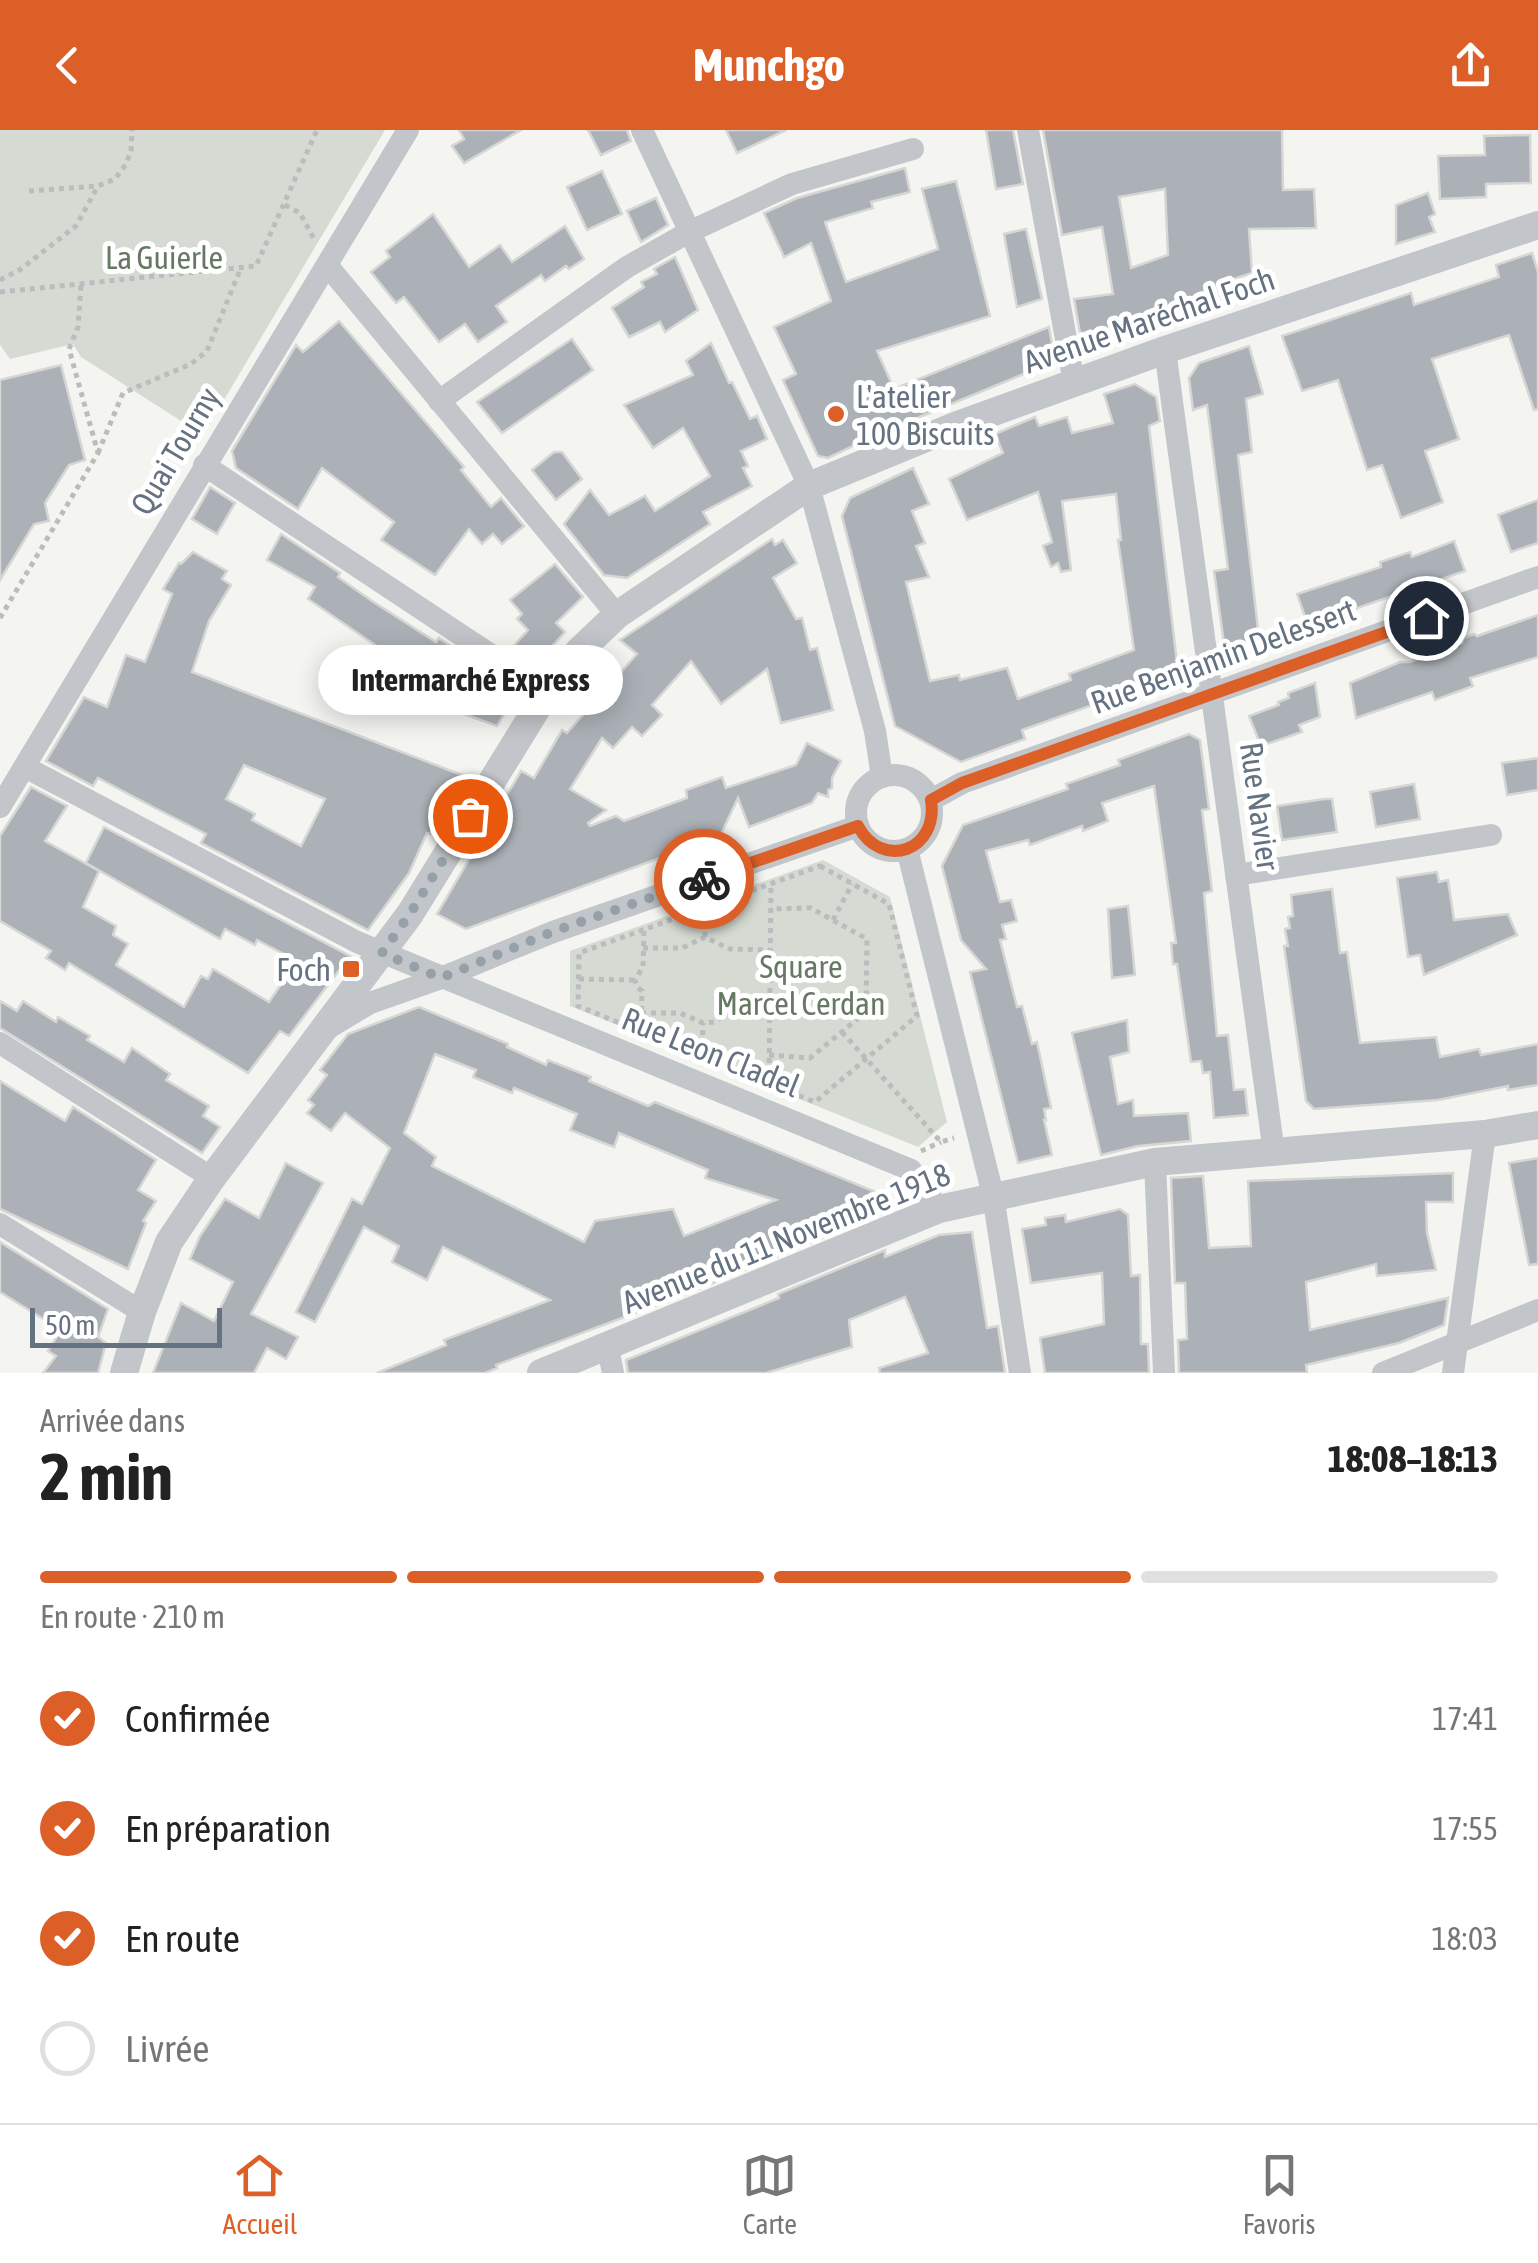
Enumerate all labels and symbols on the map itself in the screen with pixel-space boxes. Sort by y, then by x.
park label: La Guierle [105,239,223,276]
street label: Avenue Maréchal Foch [1019,260,1279,380]
place label: L'atelier 100 Biscuits [856,378,995,452]
street label: Quai Tourny [123,381,227,521]
marker: L'atelier 100 Biscuits [825,403,847,425]
pin [1384,576,1469,661]
street label: Rue Benjamin Delessert [1086,591,1360,721]
callout: Intermarché Express [318,646,622,716]
street label: Rue Navier [1233,740,1287,873]
pin [428,774,513,859]
courier [654,829,754,929]
park label: Square Marcel Cerdan [717,948,885,1022]
place label: Foch [276,951,331,988]
marker: Foch [340,958,362,980]
street label: Rue Leon Cladel [617,1000,806,1105]
street label: Avenue du 11 Novembre 1918 [617,1155,955,1321]
scale bar [30,1303,222,1348]

